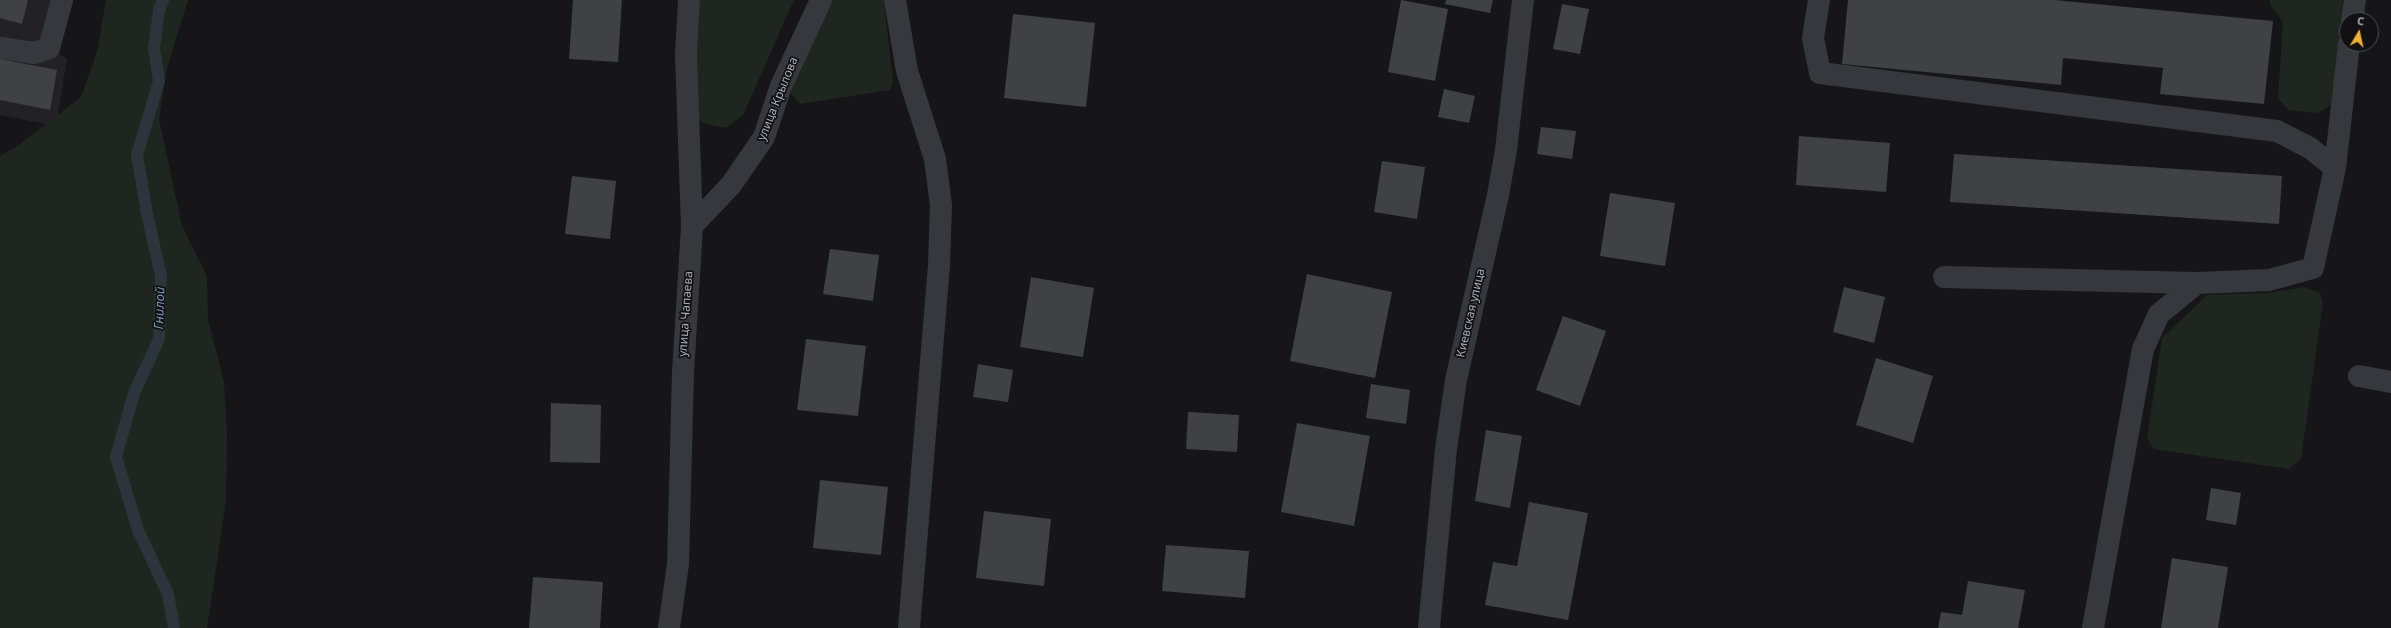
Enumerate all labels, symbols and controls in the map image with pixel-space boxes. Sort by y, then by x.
north arrow [2339,12,2379,52]
text: С [2356,13,2365,29]
street label: улица Крылова [755,55,801,143]
street label: Киевская улица [1454,267,1488,359]
street label: улица Чапаева [676,271,696,357]
water label: Гнилой [151,286,169,330]

